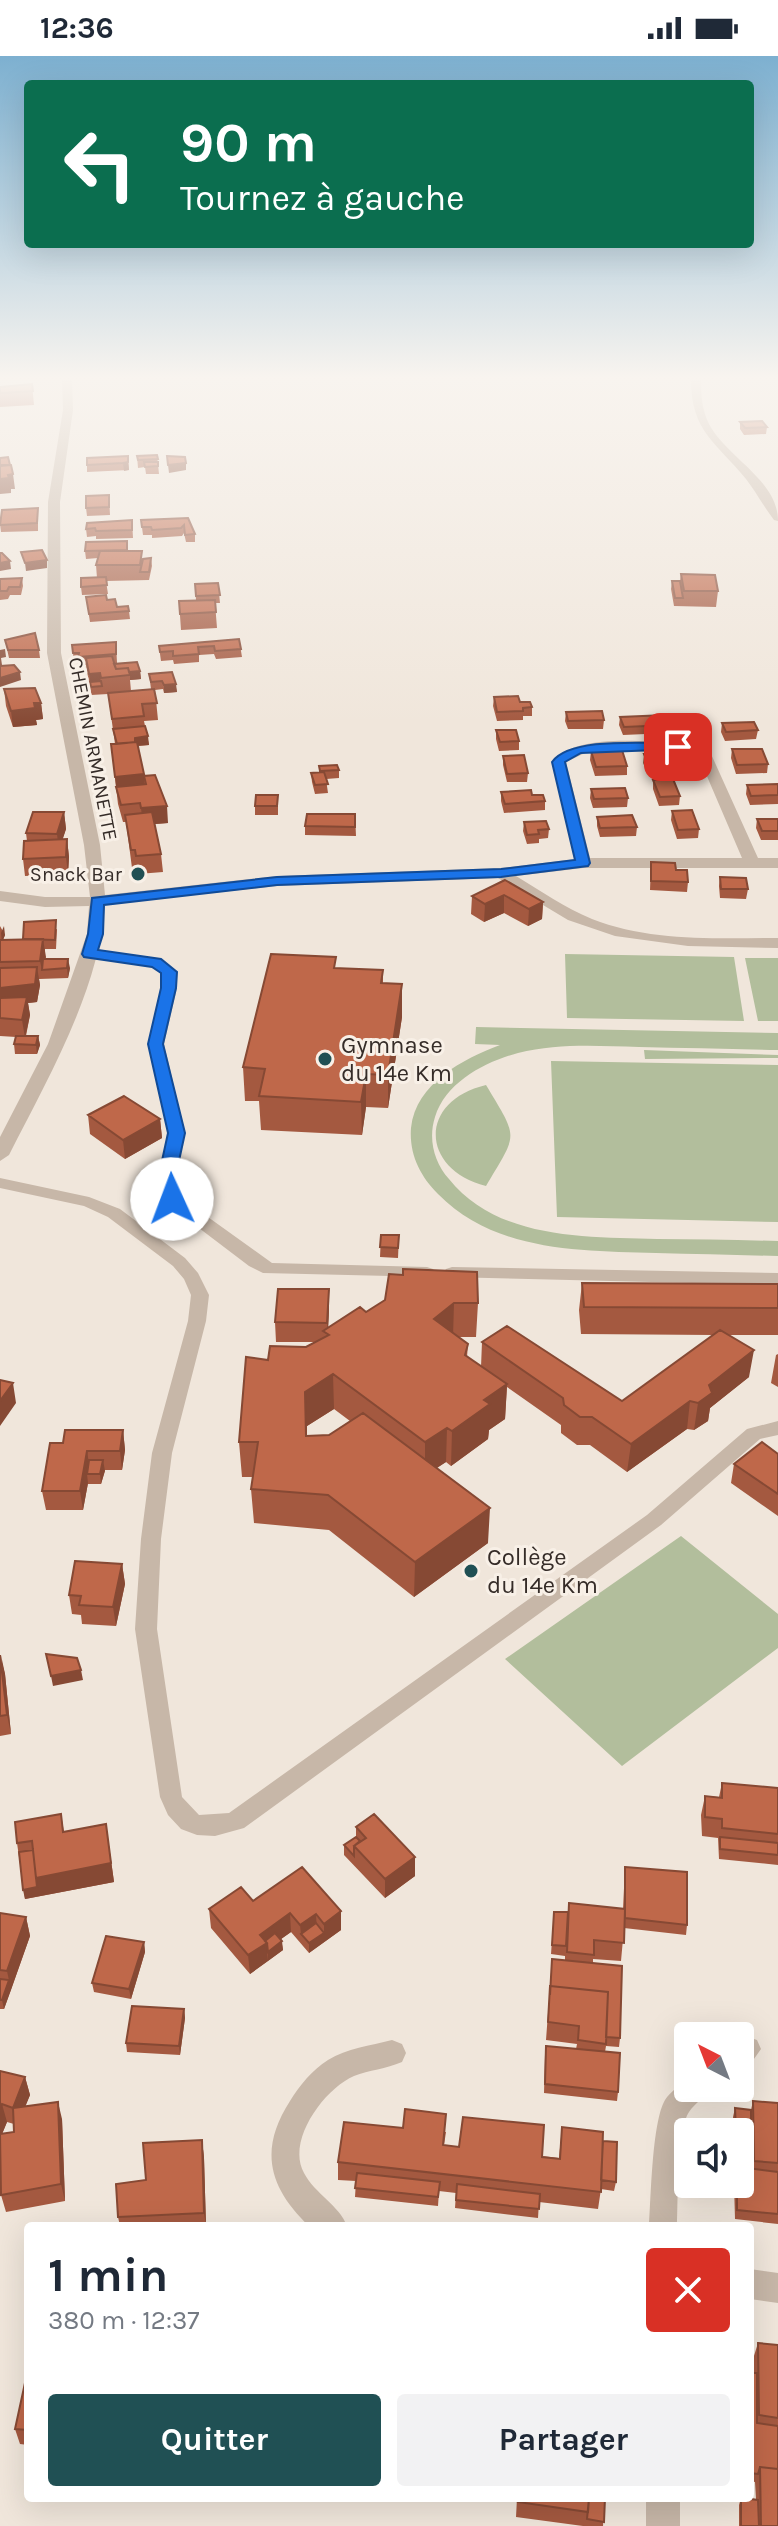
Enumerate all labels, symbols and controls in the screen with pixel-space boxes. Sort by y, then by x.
text: 12:36 [40,10,114,46]
text: 90 m [180,110,317,175]
icon: left [48,112,152,216]
text: Tournez à gauche [180,177,465,219]
street label: CHEMIN ARMANETTE [64,655,122,843]
pin [644,713,712,781]
icon: arrive [656,725,700,769]
place label: Snack Bar [30,863,123,886]
marker: Snack Bar [129,865,147,883]
place label: Gymnase du 14e Km [341,1031,452,1087]
marker: Gymnase du 14e Km [316,1050,334,1068]
position arrow [130,1157,214,1241]
place label: Collège du 14e Km [487,1543,598,1599]
marker: Collège du 14e Km [462,1562,480,1580]
north arrow [674,2022,754,2102]
map controls [674,2022,754,2198]
button: sound [674,2118,754,2198]
text: 1 min [48,2247,168,2303]
button: close [646,2248,730,2332]
text: 380 m · 12:37 [48,2305,199,2336]
button: Quitter [48,2394,381,2486]
button: Partager [397,2394,730,2486]

